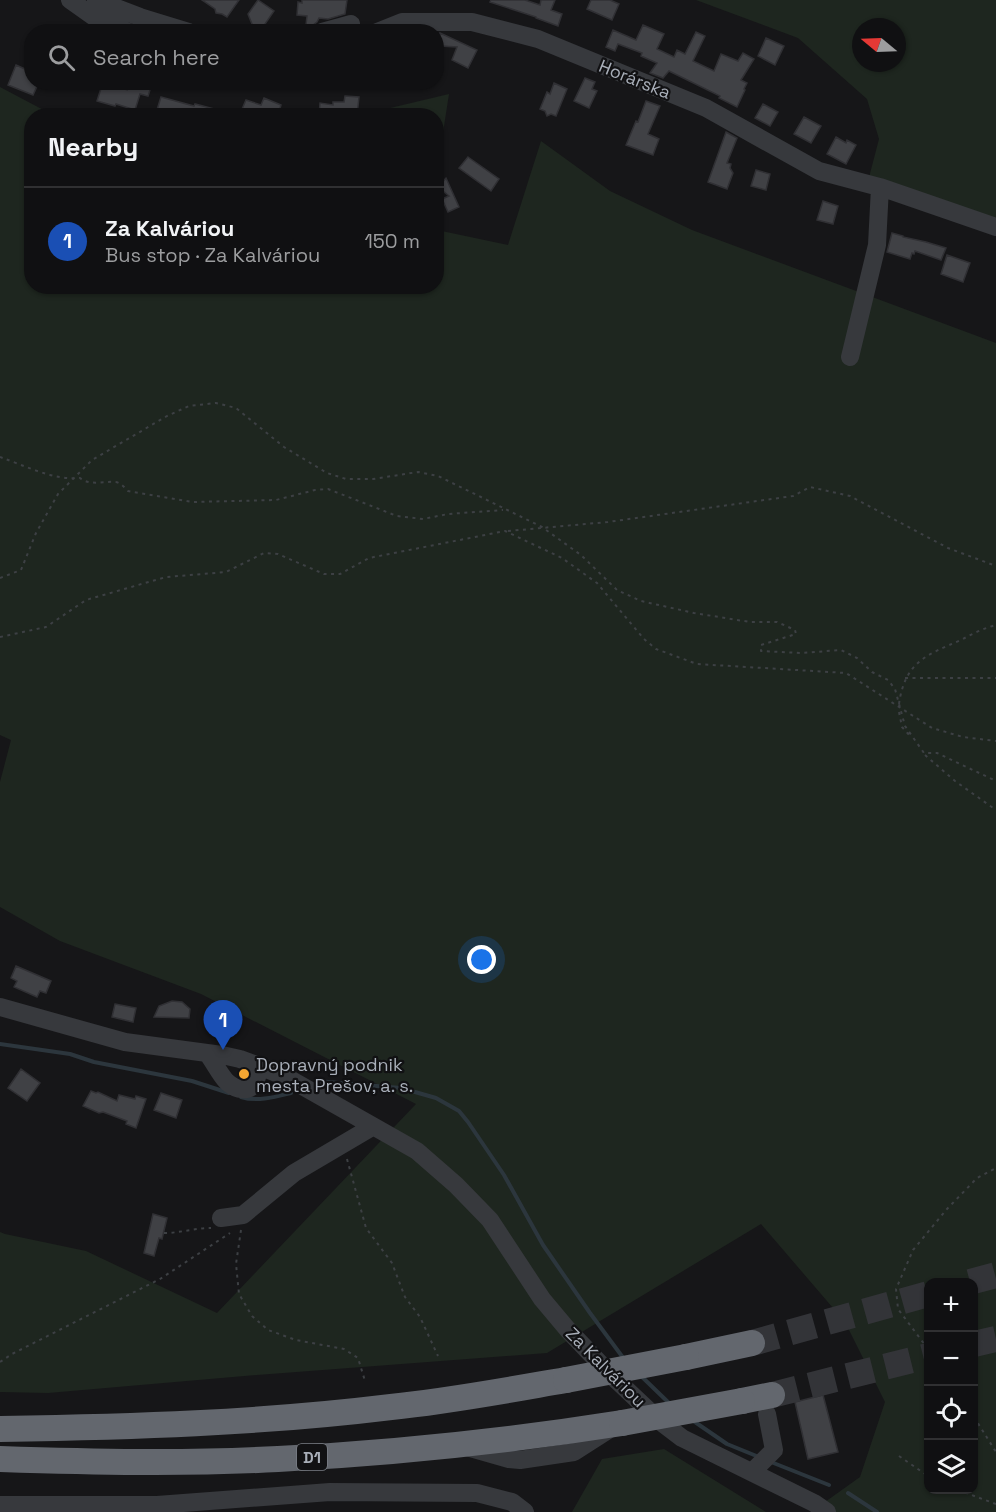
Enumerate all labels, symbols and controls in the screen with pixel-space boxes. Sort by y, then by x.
north arrow [852,18,906,72]
search box [24,24,444,90]
icon: search [45,41,78,74]
text: Search here [93,43,220,71]
street label: Horárska [596,54,674,104]
text: Nearby [48,130,138,164]
text: Za Kalváriou [105,214,234,242]
text: 1 [63,228,72,254]
text: 150 m [365,228,420,254]
text: Bus stop · Za Kalváriou [105,242,320,268]
your location [467,945,496,974]
pin: 1 [204,1000,242,1050]
place label: Dopravný podnik mesta Prešov, a. s. [256,1053,413,1097]
marker: Dopravný podnik mesta Prešov, a. s. [237,1067,251,1081]
map controls [924,1278,978,1494]
button: + [924,1278,978,1332]
street label: Za Kalváriou [561,1322,651,1412]
button: − [924,1332,978,1386]
button: locate [924,1386,978,1440]
button: layers [924,1440,978,1494]
road number: D1 [297,1444,327,1470]

